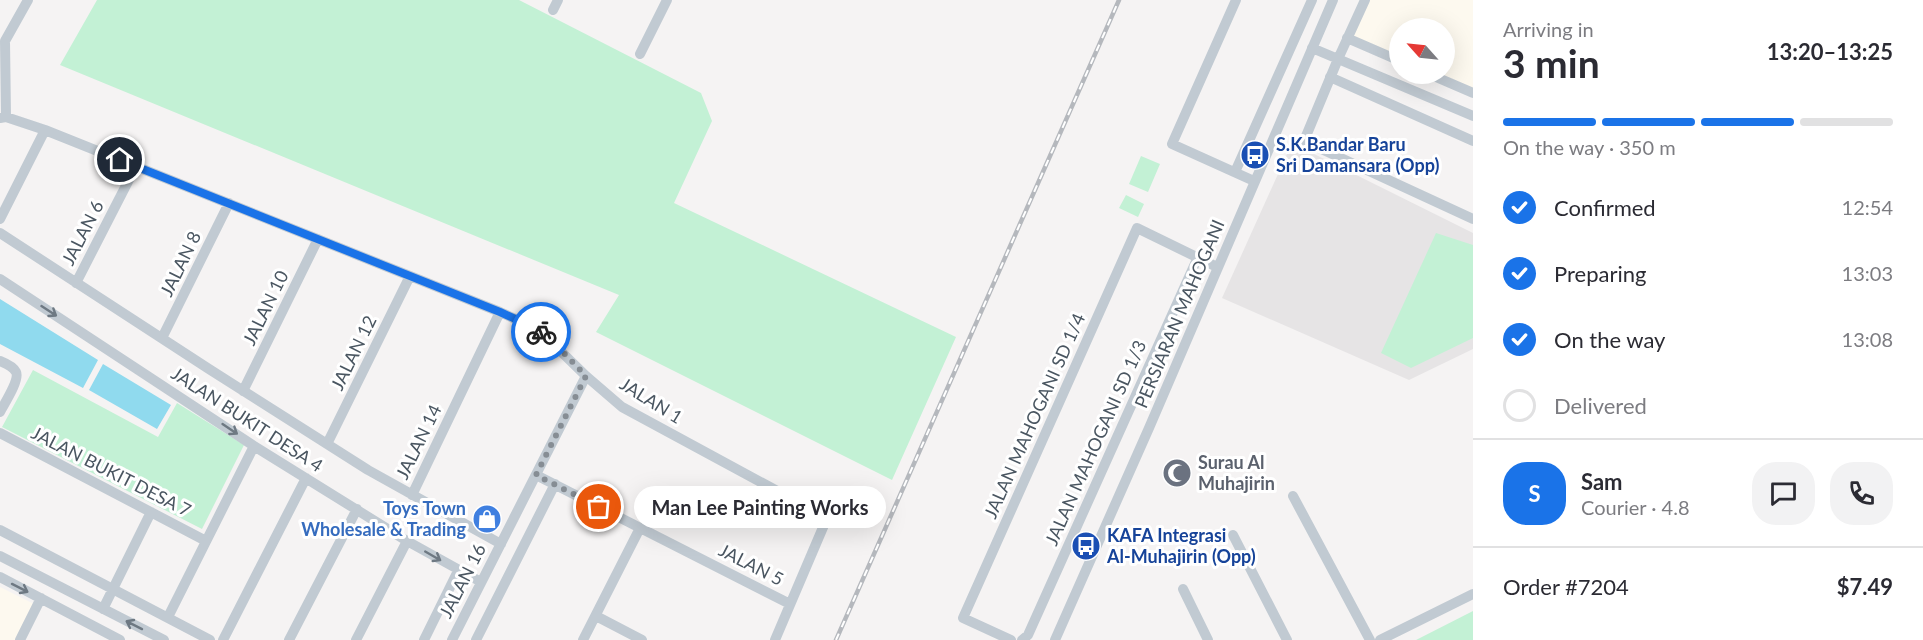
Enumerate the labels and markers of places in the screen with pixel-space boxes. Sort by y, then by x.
place label: S.K.Bandar Baru Sri Damansara (Opp) [1276,133,1439,176]
pin [94,134,145,185]
bus stop icon: S.K.Bandar Baru Sri Damansara (Opp) [1239,139,1271,171]
place label: Surau Al Muhajirin [1198,451,1275,494]
mosque icon: Surau Al Muhajirin [1161,457,1193,489]
pin [573,481,624,532]
callout: Man Lee Painting Works [635,486,887,528]
place label: Toys Town Wholesale & Trading [301,497,466,540]
shop icon: Toys Town Wholesale & Trading [471,503,503,535]
place label: KAFA Integrasi Al-Muhajirin (Opp) [1106,524,1256,567]
bus stop icon: KAFA Integrasi Al-Muhajirin (Opp) [1070,530,1102,562]

